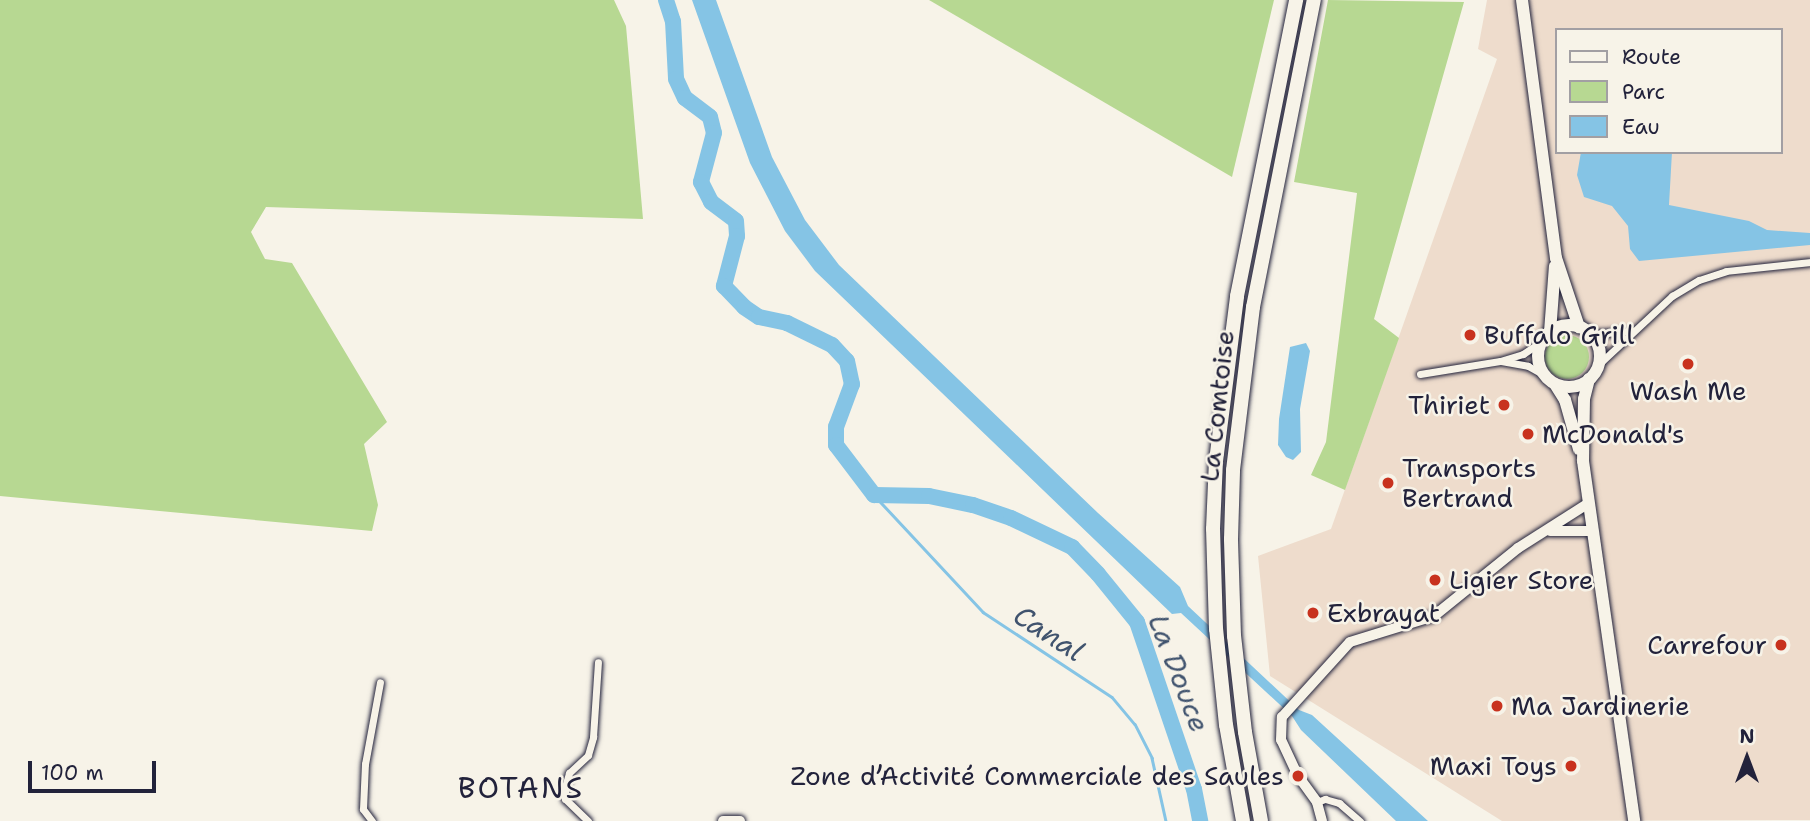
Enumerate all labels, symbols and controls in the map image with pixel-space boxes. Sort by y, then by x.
legend [1554,28,1782,154]
text: Route [1622,43,1681,71]
text: Parc [1622,78,1665,106]
text: Eau [1622,113,1660,141]
place label: Buffalo Grill [1484,319,1634,351]
marker: Buffalo Grill [1462,327,1478,343]
street label: La Comtoise [1194,329,1240,483]
marker: Wash Me [1680,356,1696,372]
place label: Wash Me [1629,375,1747,407]
place label: Thiriet [1408,389,1490,421]
marker: Thiriet [1496,397,1512,413]
place label: McDonald's [1542,418,1685,450]
marker: McDonald's [1520,426,1536,442]
place label: Transports Bertrand [1402,452,1536,514]
marker: Transports Bertrand [1380,475,1396,491]
place label: Ligier Store [1449,564,1593,596]
marker: Ligier Store [1427,572,1443,588]
place label: Exbrayat [1327,597,1440,629]
water label: Canal [1007,598,1091,668]
marker: Exbrayat [1305,605,1321,621]
water label: La Douce [1141,609,1217,737]
place label: Carrefour [1647,629,1767,661]
marker: Carrefour [1773,637,1789,653]
place label: Ma Jardinerie [1511,690,1690,722]
marker: Ma Jardinerie [1489,698,1505,714]
north arrow [1712,723,1782,793]
text: N [1739,724,1755,749]
scale bar [32,748,159,792]
place label: Maxi Toys [1430,750,1557,782]
marker: Maxi Toys [1563,758,1579,774]
text: 100 m [41,759,104,787]
place label: Zone d’Activité Commerciale des Saules [790,760,1284,792]
marker: Zone d’Activité Commerciale des Saules [1290,768,1306,784]
district label: BOTANS [459,770,583,806]

